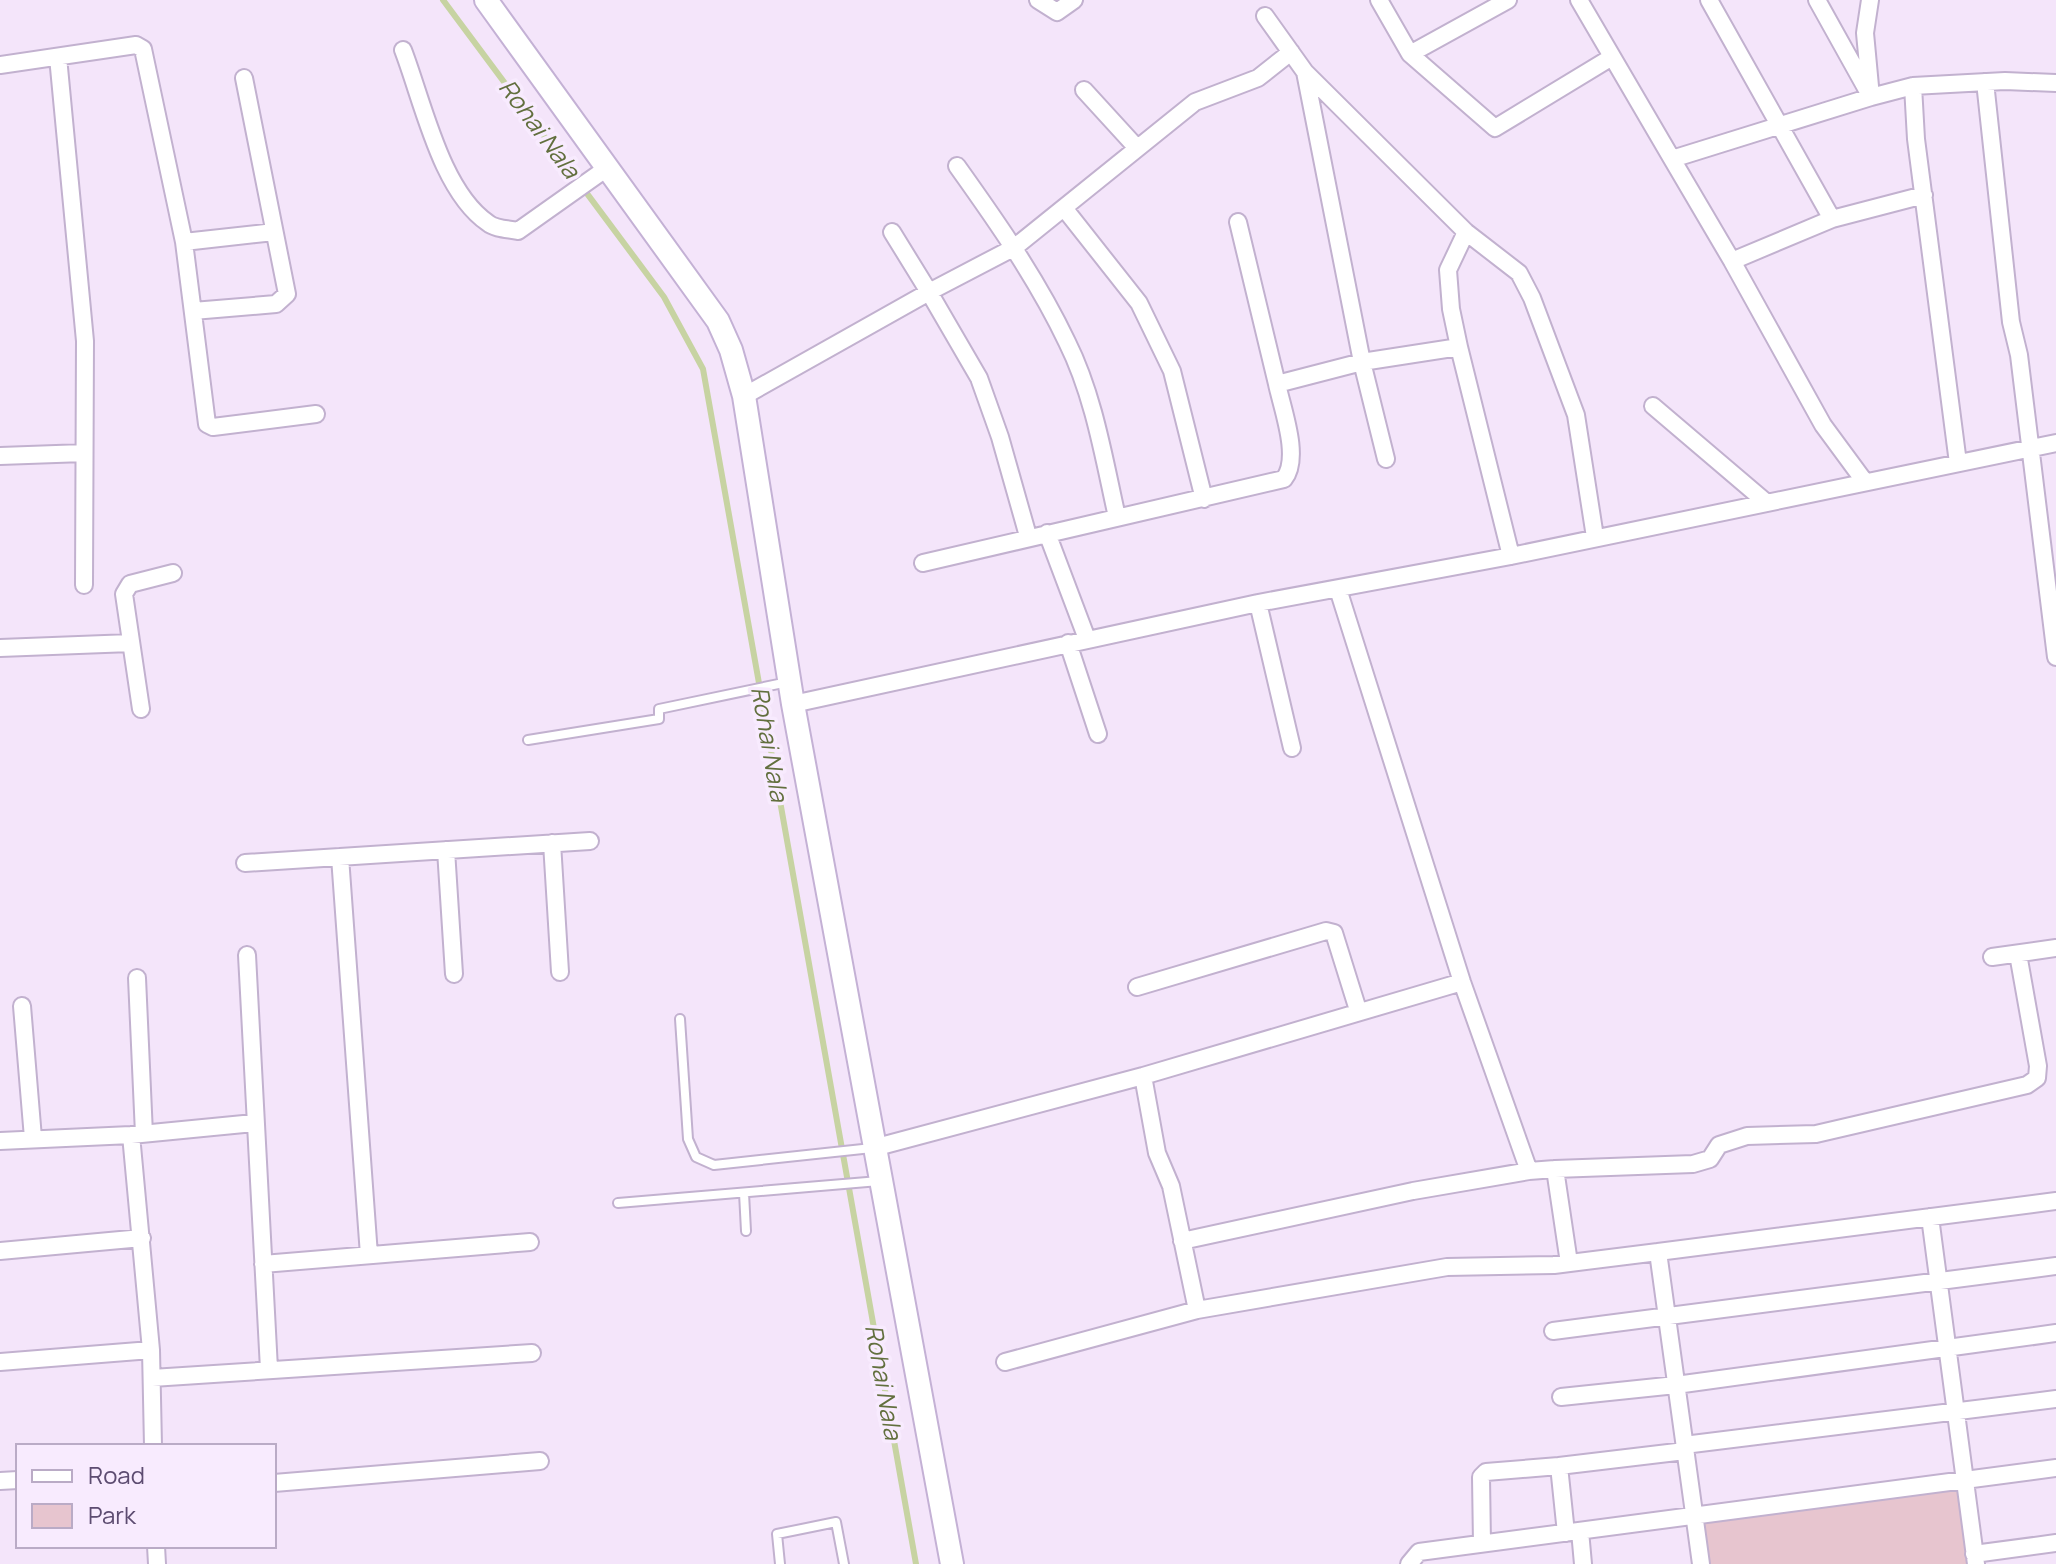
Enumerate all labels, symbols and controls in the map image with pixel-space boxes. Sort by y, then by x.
water label: Rohai Nala [492,72,589,186]
water label: Rohai Nala [744,684,797,805]
water label: Rohai Nala [858,1322,911,1443]
legend [16,1444,276,1548]
text: Road [88,1458,145,1491]
text: Park [88,1498,137,1531]

